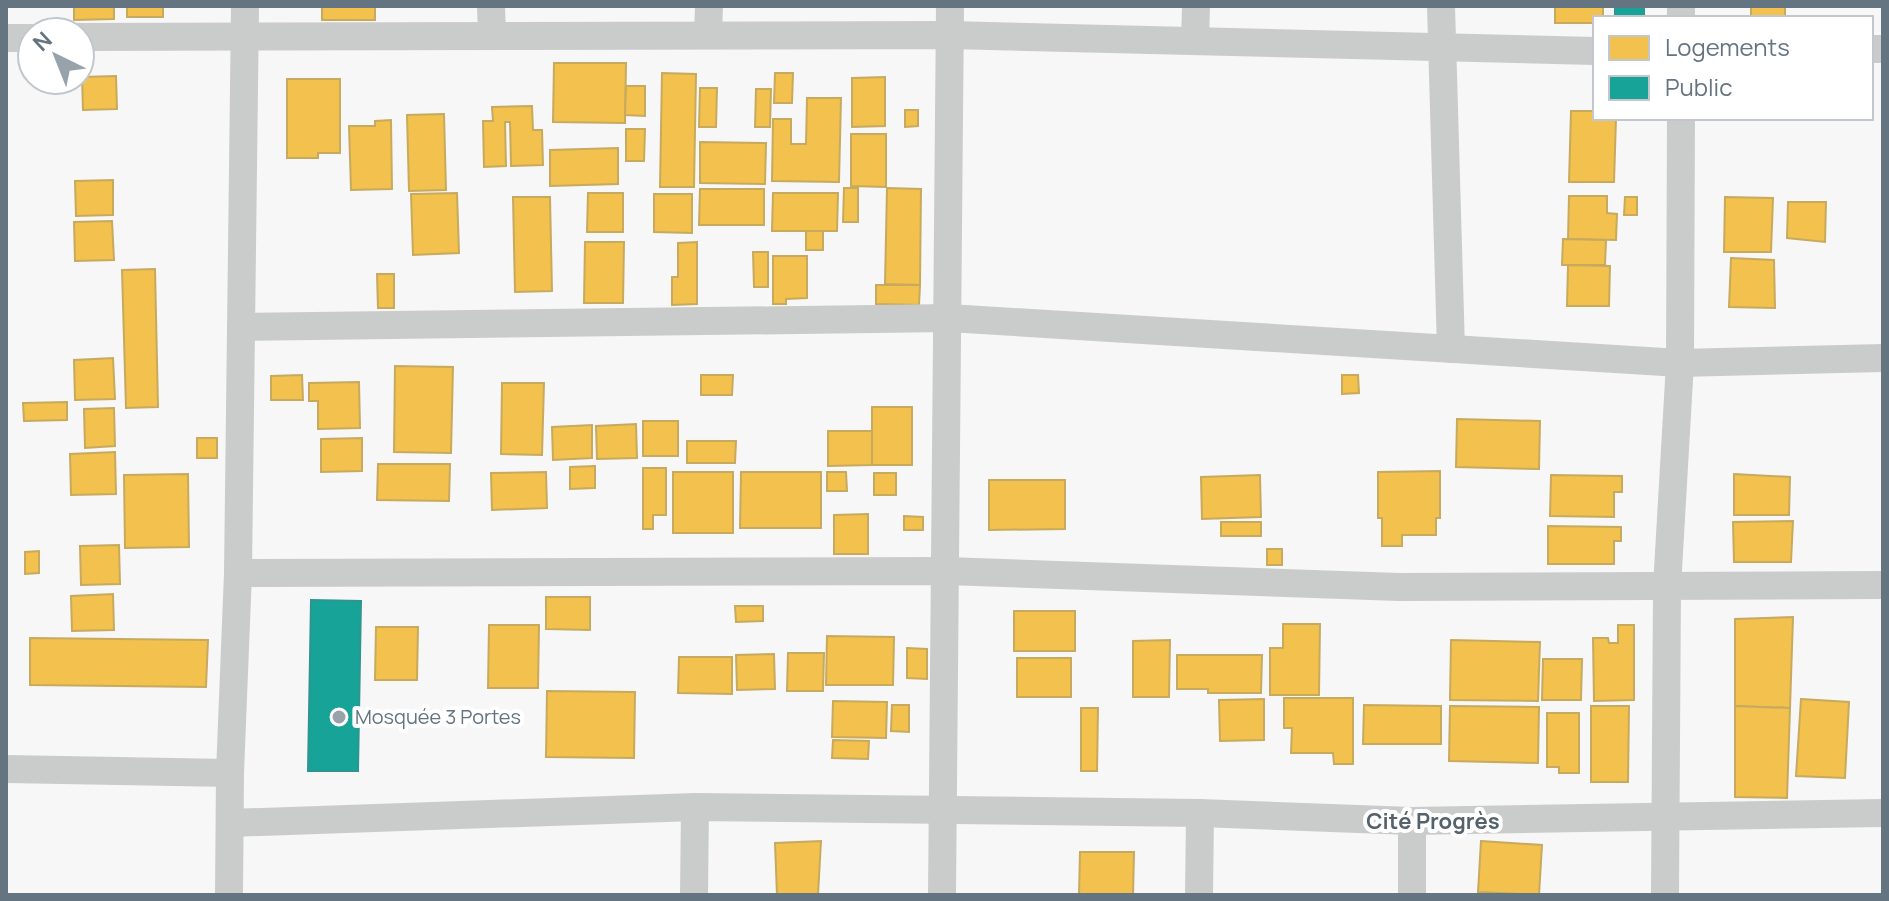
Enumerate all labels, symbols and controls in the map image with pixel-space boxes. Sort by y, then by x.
north arrow [16,16,96,96]
legend [1593,16,1873,120]
text: N [26,25,58,58]
text: Logements [1665,30,1790,63]
text: Public [1665,70,1732,103]
place label: Mosquée 3 Portes [355,703,521,730]
marker: Mosquée 3 Portes [330,708,348,726]
district label: Cité Progrès [1366,806,1500,836]

